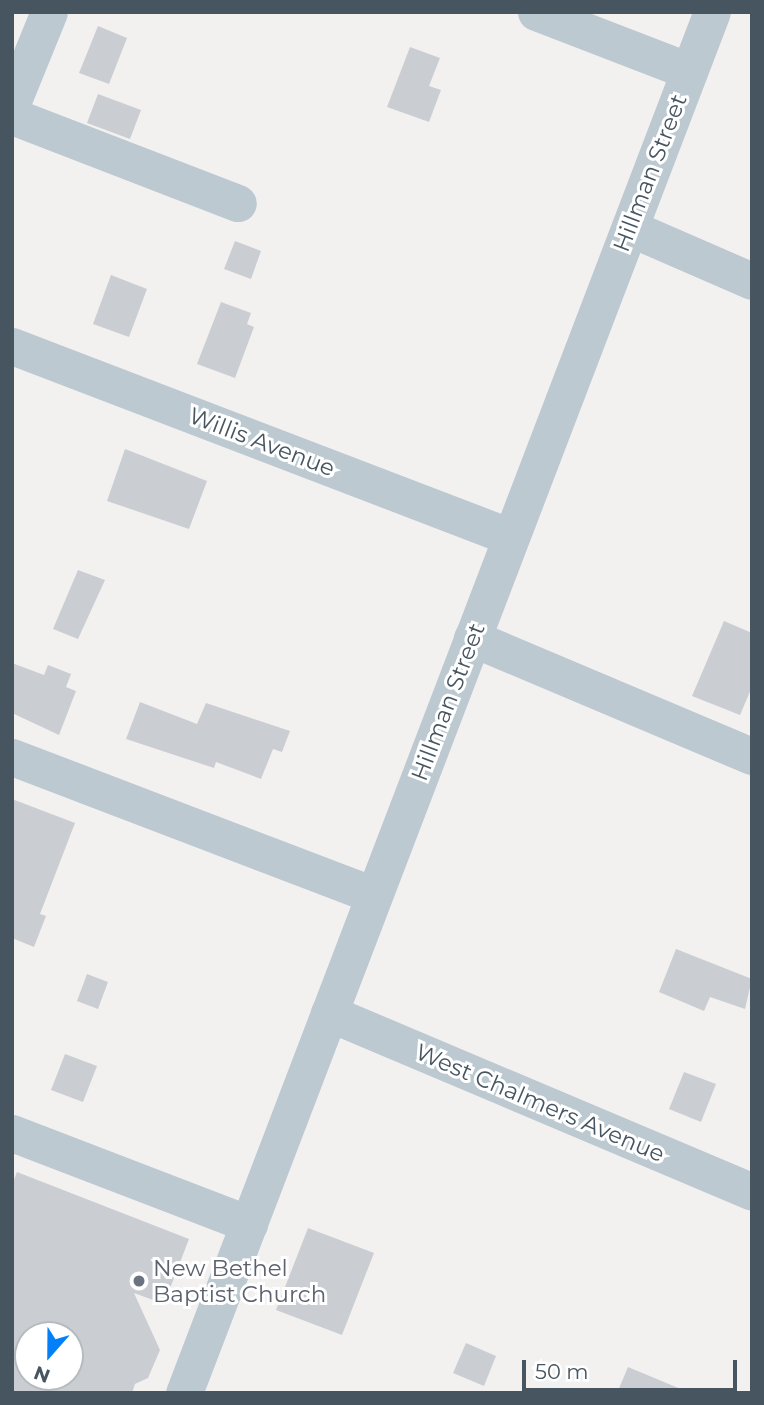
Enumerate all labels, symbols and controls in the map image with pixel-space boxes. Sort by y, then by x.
street label: Hillman Street [607,90,693,256]
street label: Willis Avenue [185,402,339,482]
street label: Hillman Street [405,619,491,785]
street label: West Chalmers Avenue [411,1038,669,1168]
place label: New Bethel Baptist Church [153,1254,326,1308]
marker: New Bethel Baptist Church [131,1273,147,1289]
north arrow [14,1321,84,1391]
scale bar [526,1346,741,1390]
text: 50 m [535,1359,589,1384]
text: N [31,1361,53,1388]

